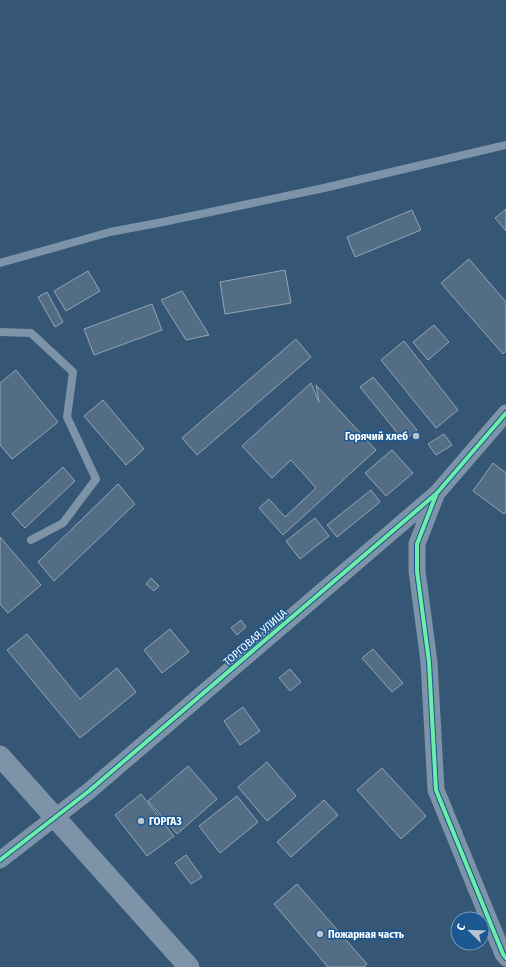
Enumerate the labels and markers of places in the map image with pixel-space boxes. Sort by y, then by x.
place label: Горячий хлеб [345,430,408,443]
marker: Горячий хлеб [411,431,421,441]
place label: ГОРГАЗ [149,815,182,828]
marker: ГОРГАЗ [136,816,146,826]
place label: Пожарная часть [328,928,405,941]
marker: Пожарная часть [315,929,325,939]

